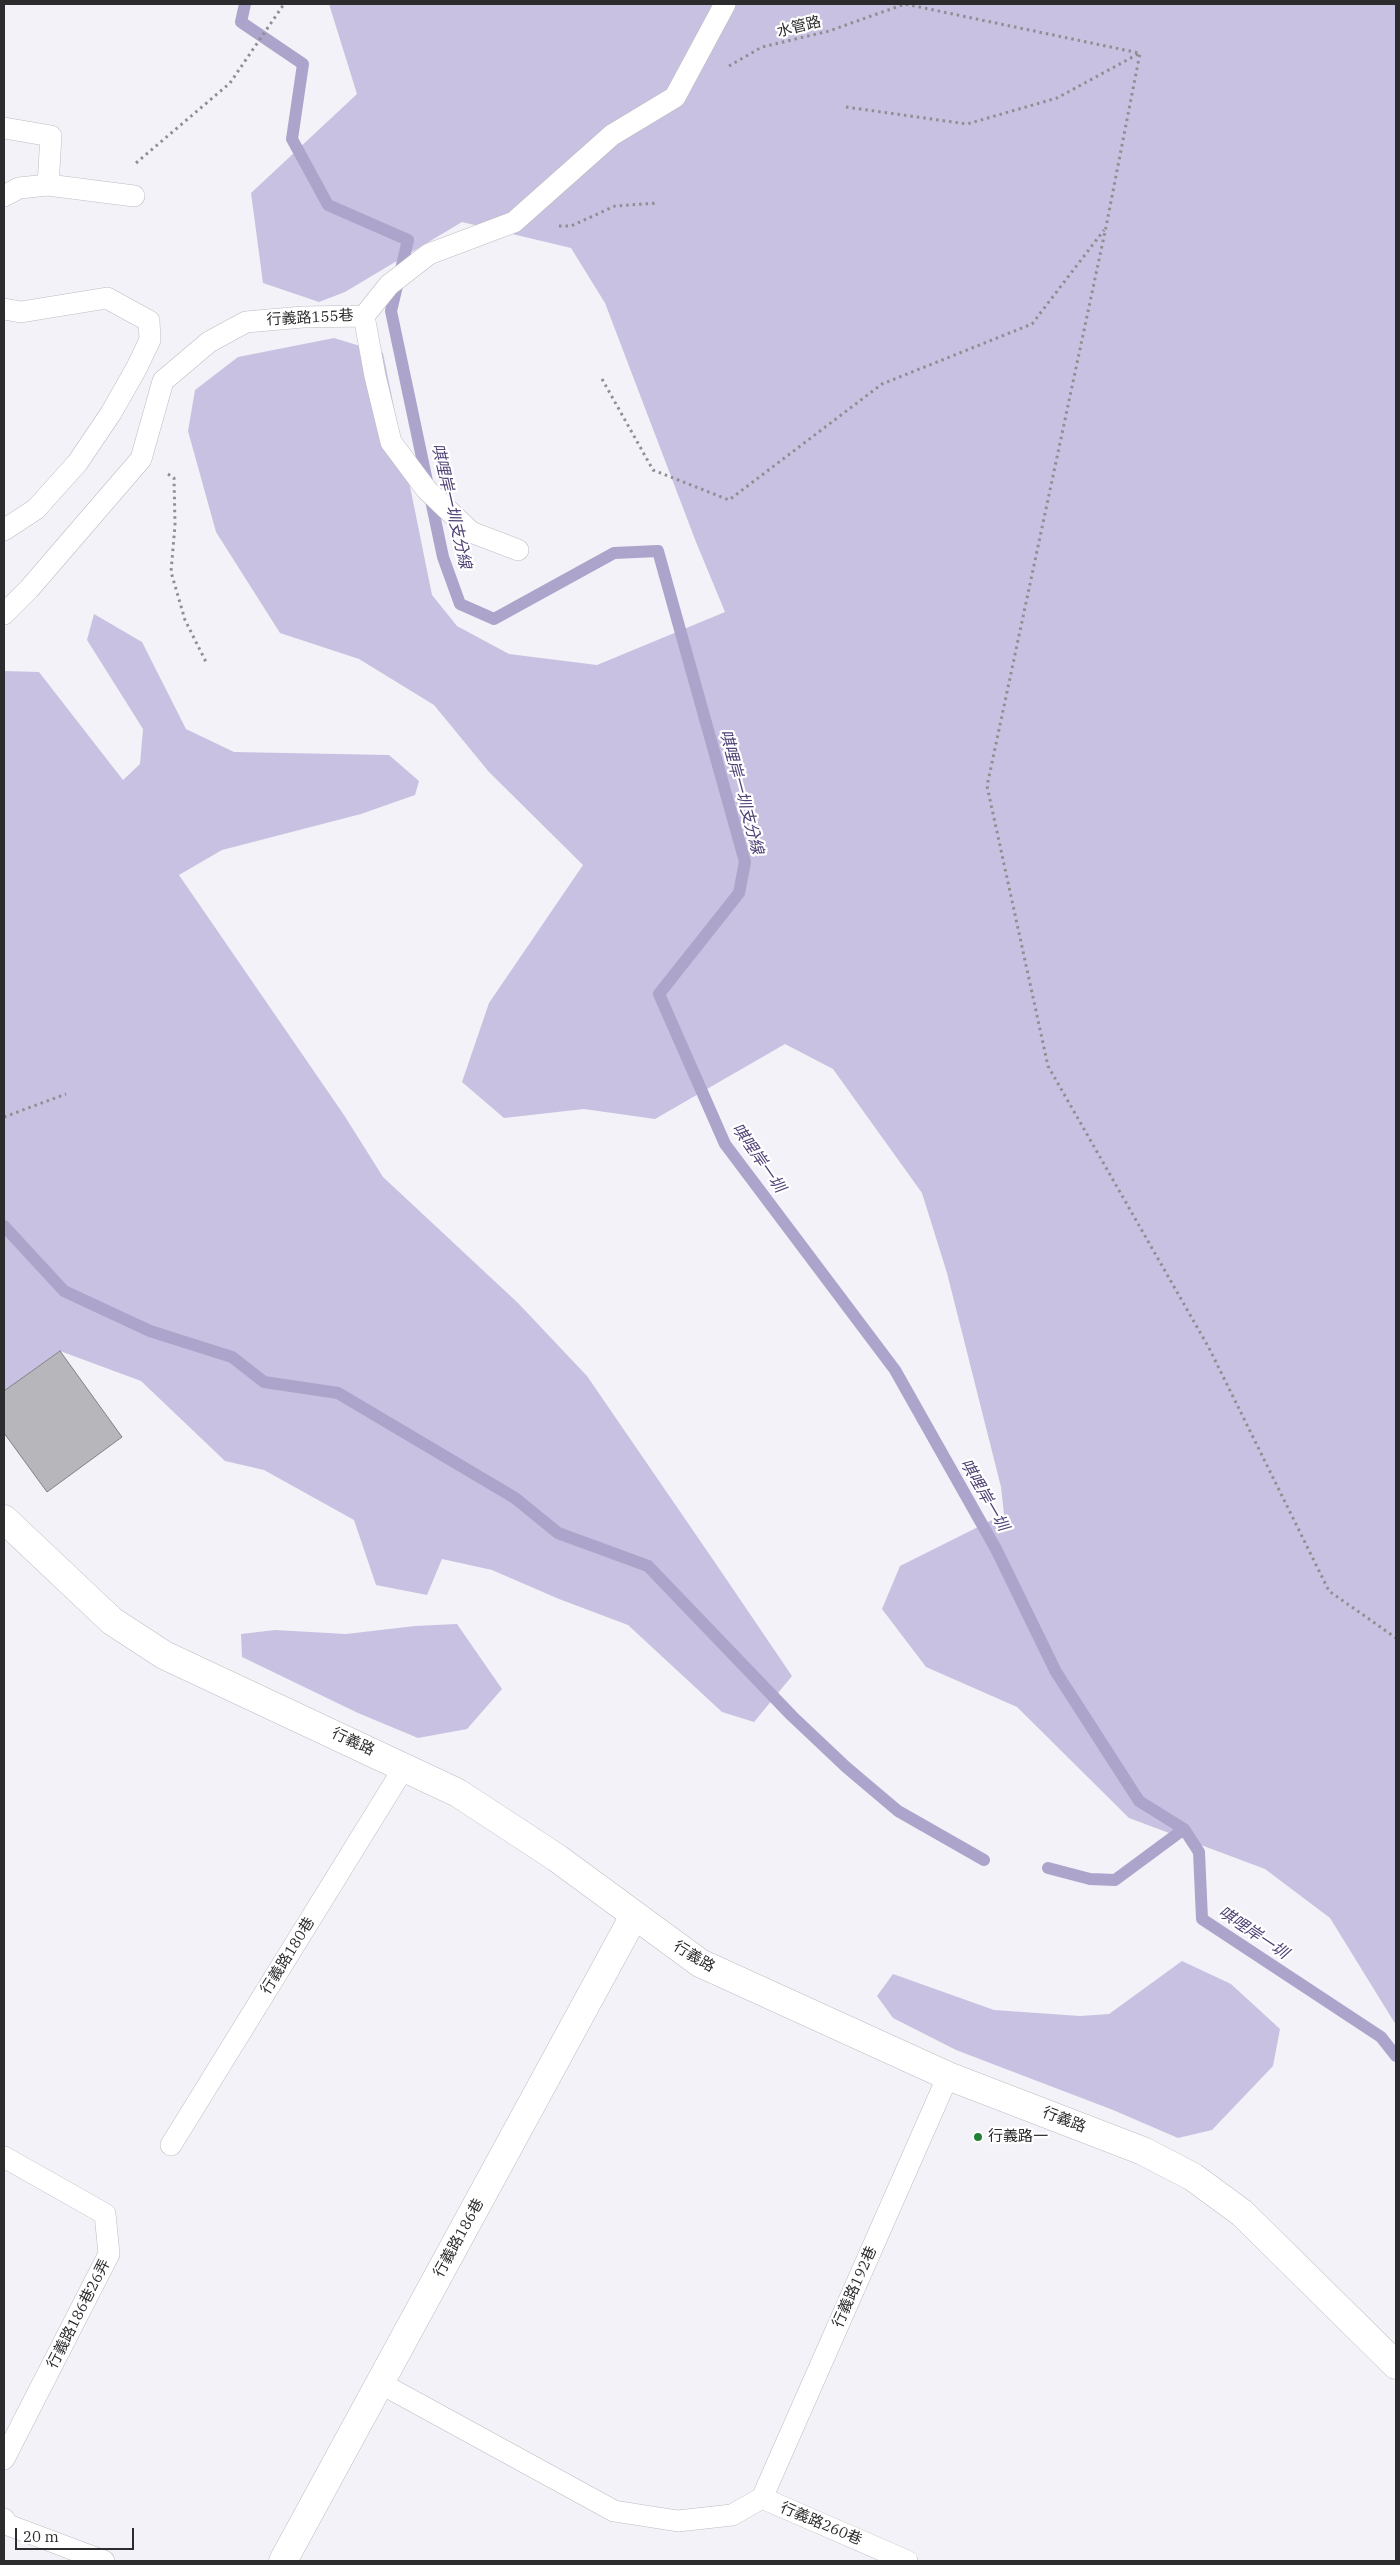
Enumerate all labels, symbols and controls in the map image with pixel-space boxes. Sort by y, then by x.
street label: 水管路 [775,13,823,41]
street label: 行義路155巷 [266,307,354,329]
water label: 唭哩岸一圳支分線 [427,441,475,571]
water label: 唭哩岸一圳支分線 [715,728,767,856]
water label: 唭哩岸一圳 [727,1120,789,1196]
water label: 唭哩岸一圳 [956,1456,1012,1534]
street label: 行義路 [329,1724,377,1760]
water label: 唭哩岸一圳 [1214,1903,1292,1963]
street label: 行義路180巷 [257,1914,319,1998]
street label: 行義路 [670,1938,718,1976]
street label: 行義路 [1040,2104,1088,2136]
place label: 行義路一 [988,2128,1048,2146]
marker: 行義路一 [972,2131,984,2143]
street label: 行義路186巷 [430,2196,488,2280]
street label: 行義路192巷 [829,2244,881,2330]
street label: 行義路186巷26弄 [44,2256,114,2372]
street label: 行義路260巷 [777,2499,865,2549]
scale bar [18,2518,136,2550]
text: 20 m [23,2527,59,2546]

